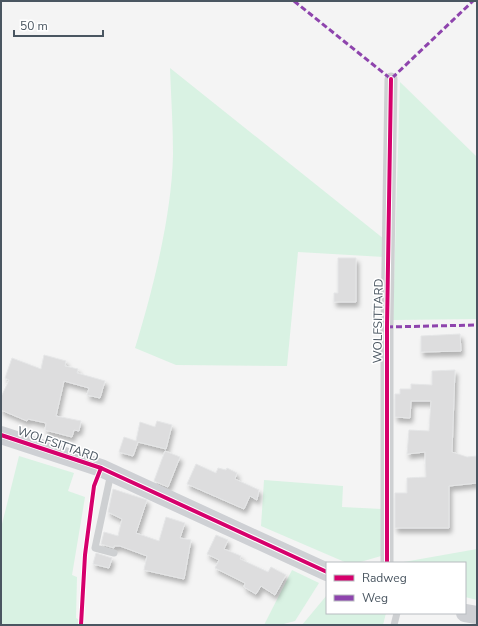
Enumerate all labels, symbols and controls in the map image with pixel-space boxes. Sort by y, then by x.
scale bar [14,12,103,38]
text: 50 m [20,18,48,34]
street label: WOLFSITTARD [369,278,387,364]
street label: WOLFSITTARD [15,423,101,465]
legend [326,562,466,614]
text: Radweg [362,570,407,586]
text: Weg [362,590,388,606]

